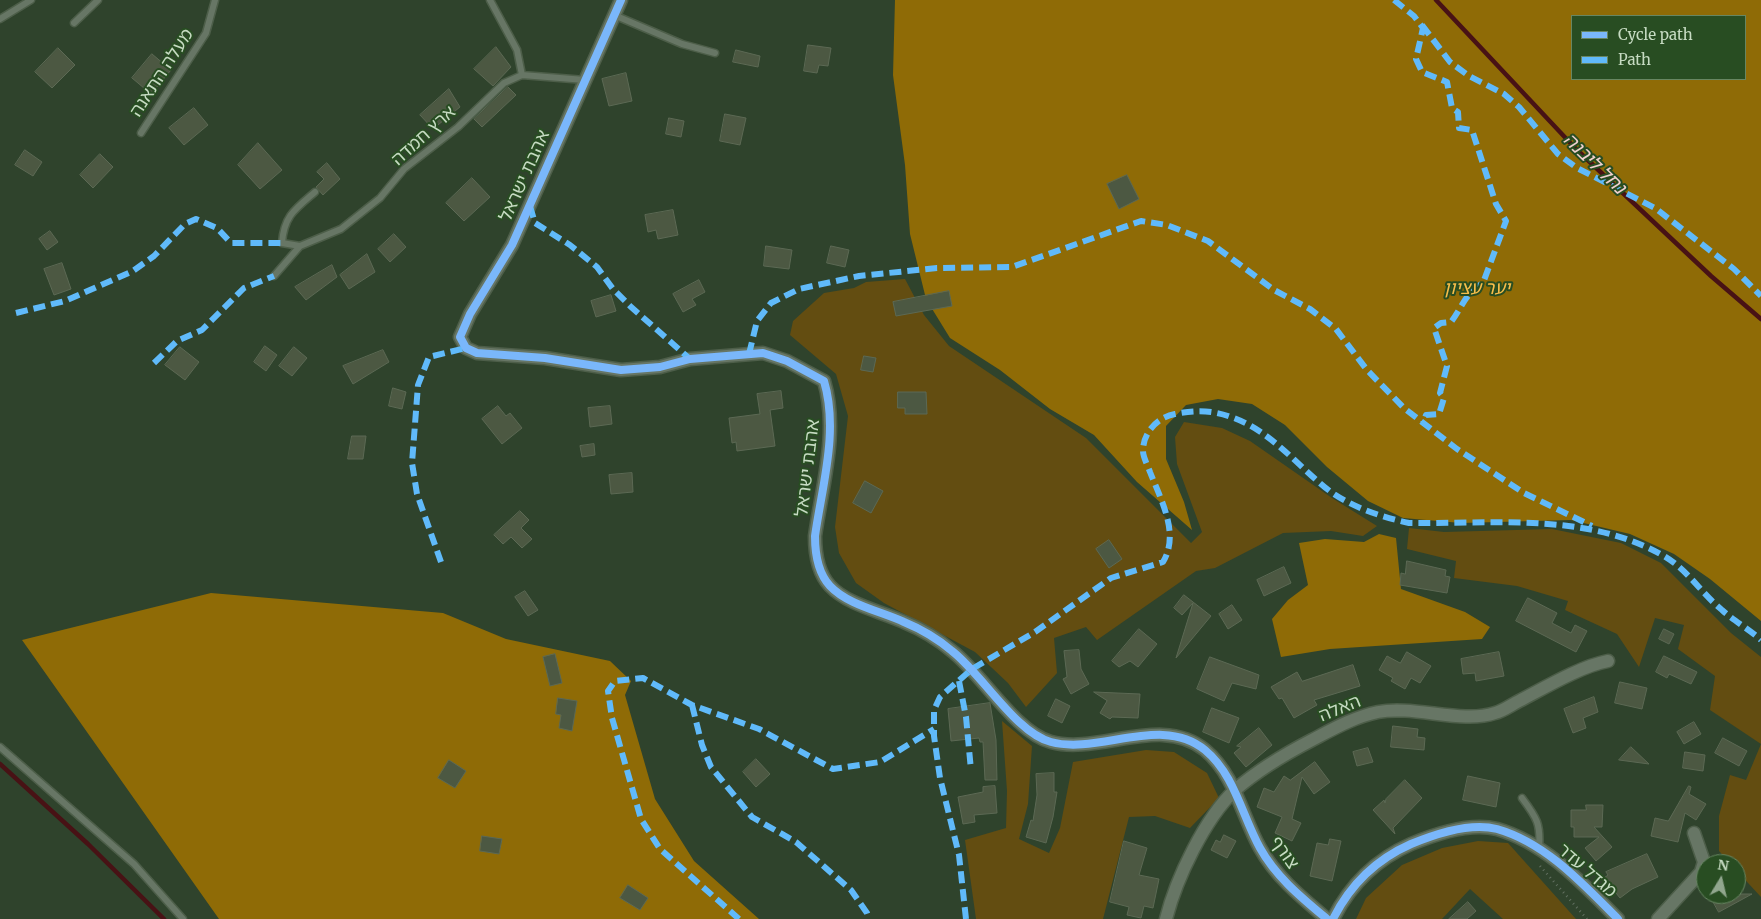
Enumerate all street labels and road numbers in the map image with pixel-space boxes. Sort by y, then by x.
street label: מעלה התאנה [126,25,198,121]
street label: ארץ חמדה [387,102,461,170]
street label: אהבת ישראל [495,127,555,225]
street label: אהבת ישראל [791,418,825,518]
street label: האלה [1316,691,1364,727]
street label: צורף [1265,832,1303,874]
street label: מגדל עדר [1553,839,1621,903]

